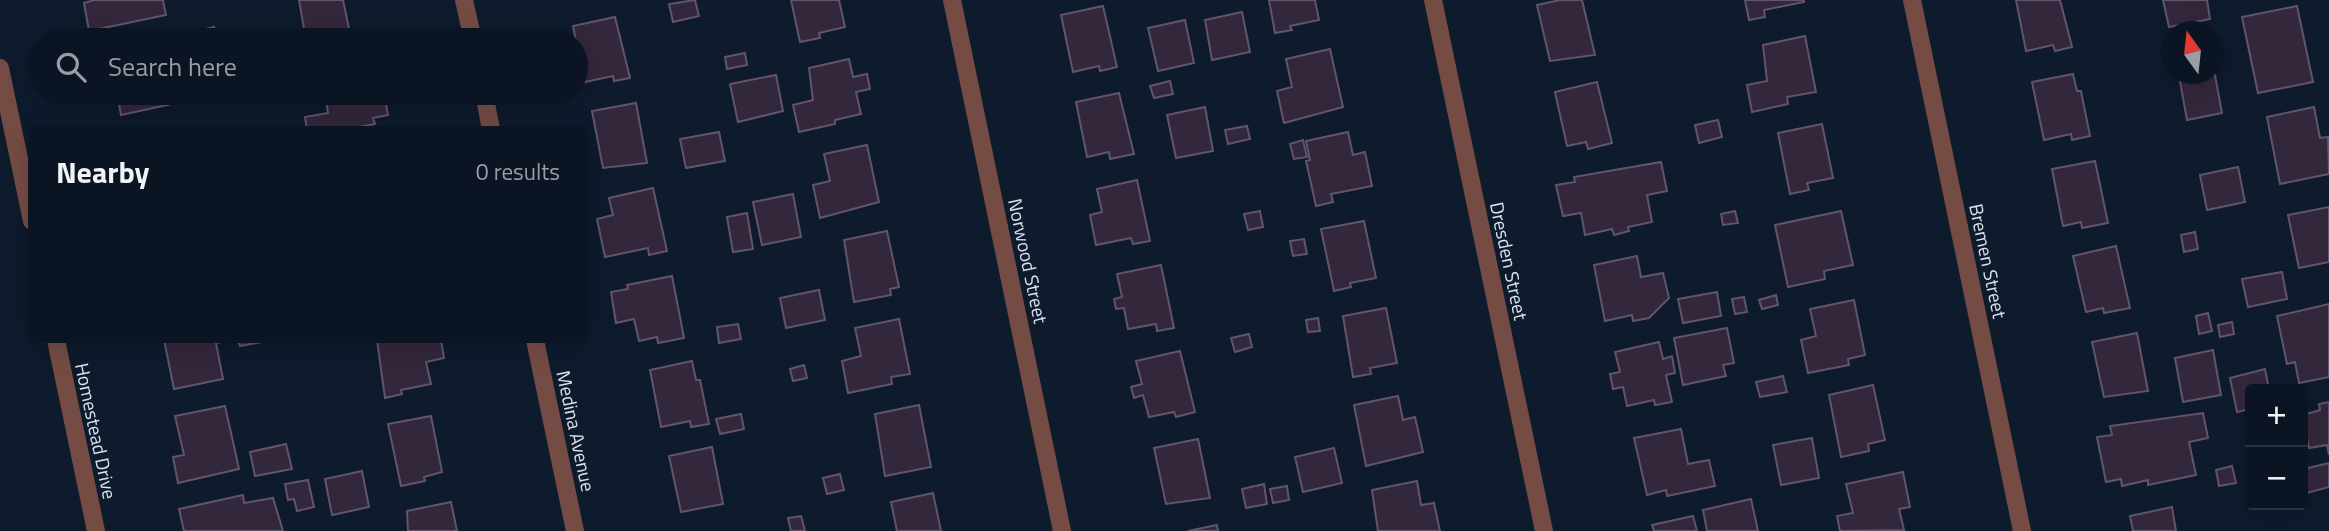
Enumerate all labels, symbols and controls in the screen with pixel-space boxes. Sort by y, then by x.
north arrow [2161,21,2224,84]
search box [28,28,588,105]
text: Search here [108,47,237,86]
icon: search [52,48,90,86]
text: Nearby [56,149,149,195]
text: 0 results [476,154,560,189]
street label: Norwood Street [1001,196,1056,326]
street label: Dresden Street [1483,199,1536,323]
street label: Bremen Street [1962,201,2015,321]
street label: Homestead Drive [68,360,125,502]
street label: Medina Avenue [550,368,603,494]
map controls [2245,384,2308,510]
button: + [2245,384,2308,447]
button: − [2245,447,2308,510]

